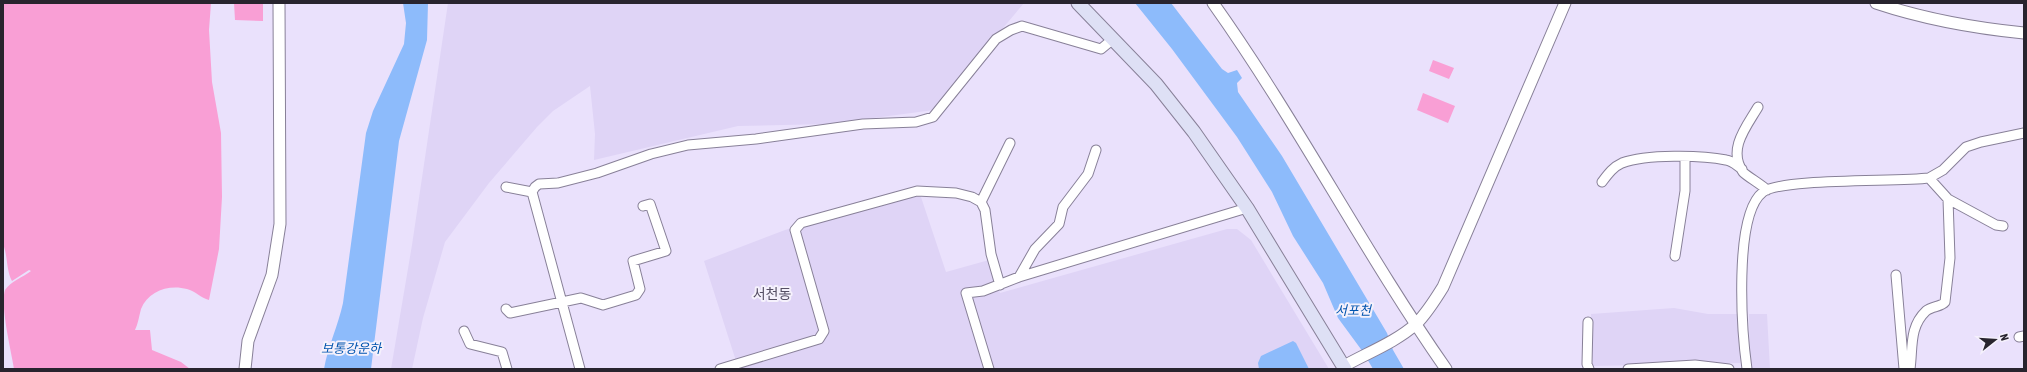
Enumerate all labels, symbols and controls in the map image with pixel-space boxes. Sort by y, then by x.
district label: 서천동 [753,286,791,302]
water label: 서포천 [1335,303,1372,318]
north arrow [1975,320,2015,360]
text: N [1998,332,2011,342]
water label: 보통강운하 [321,341,383,356]

